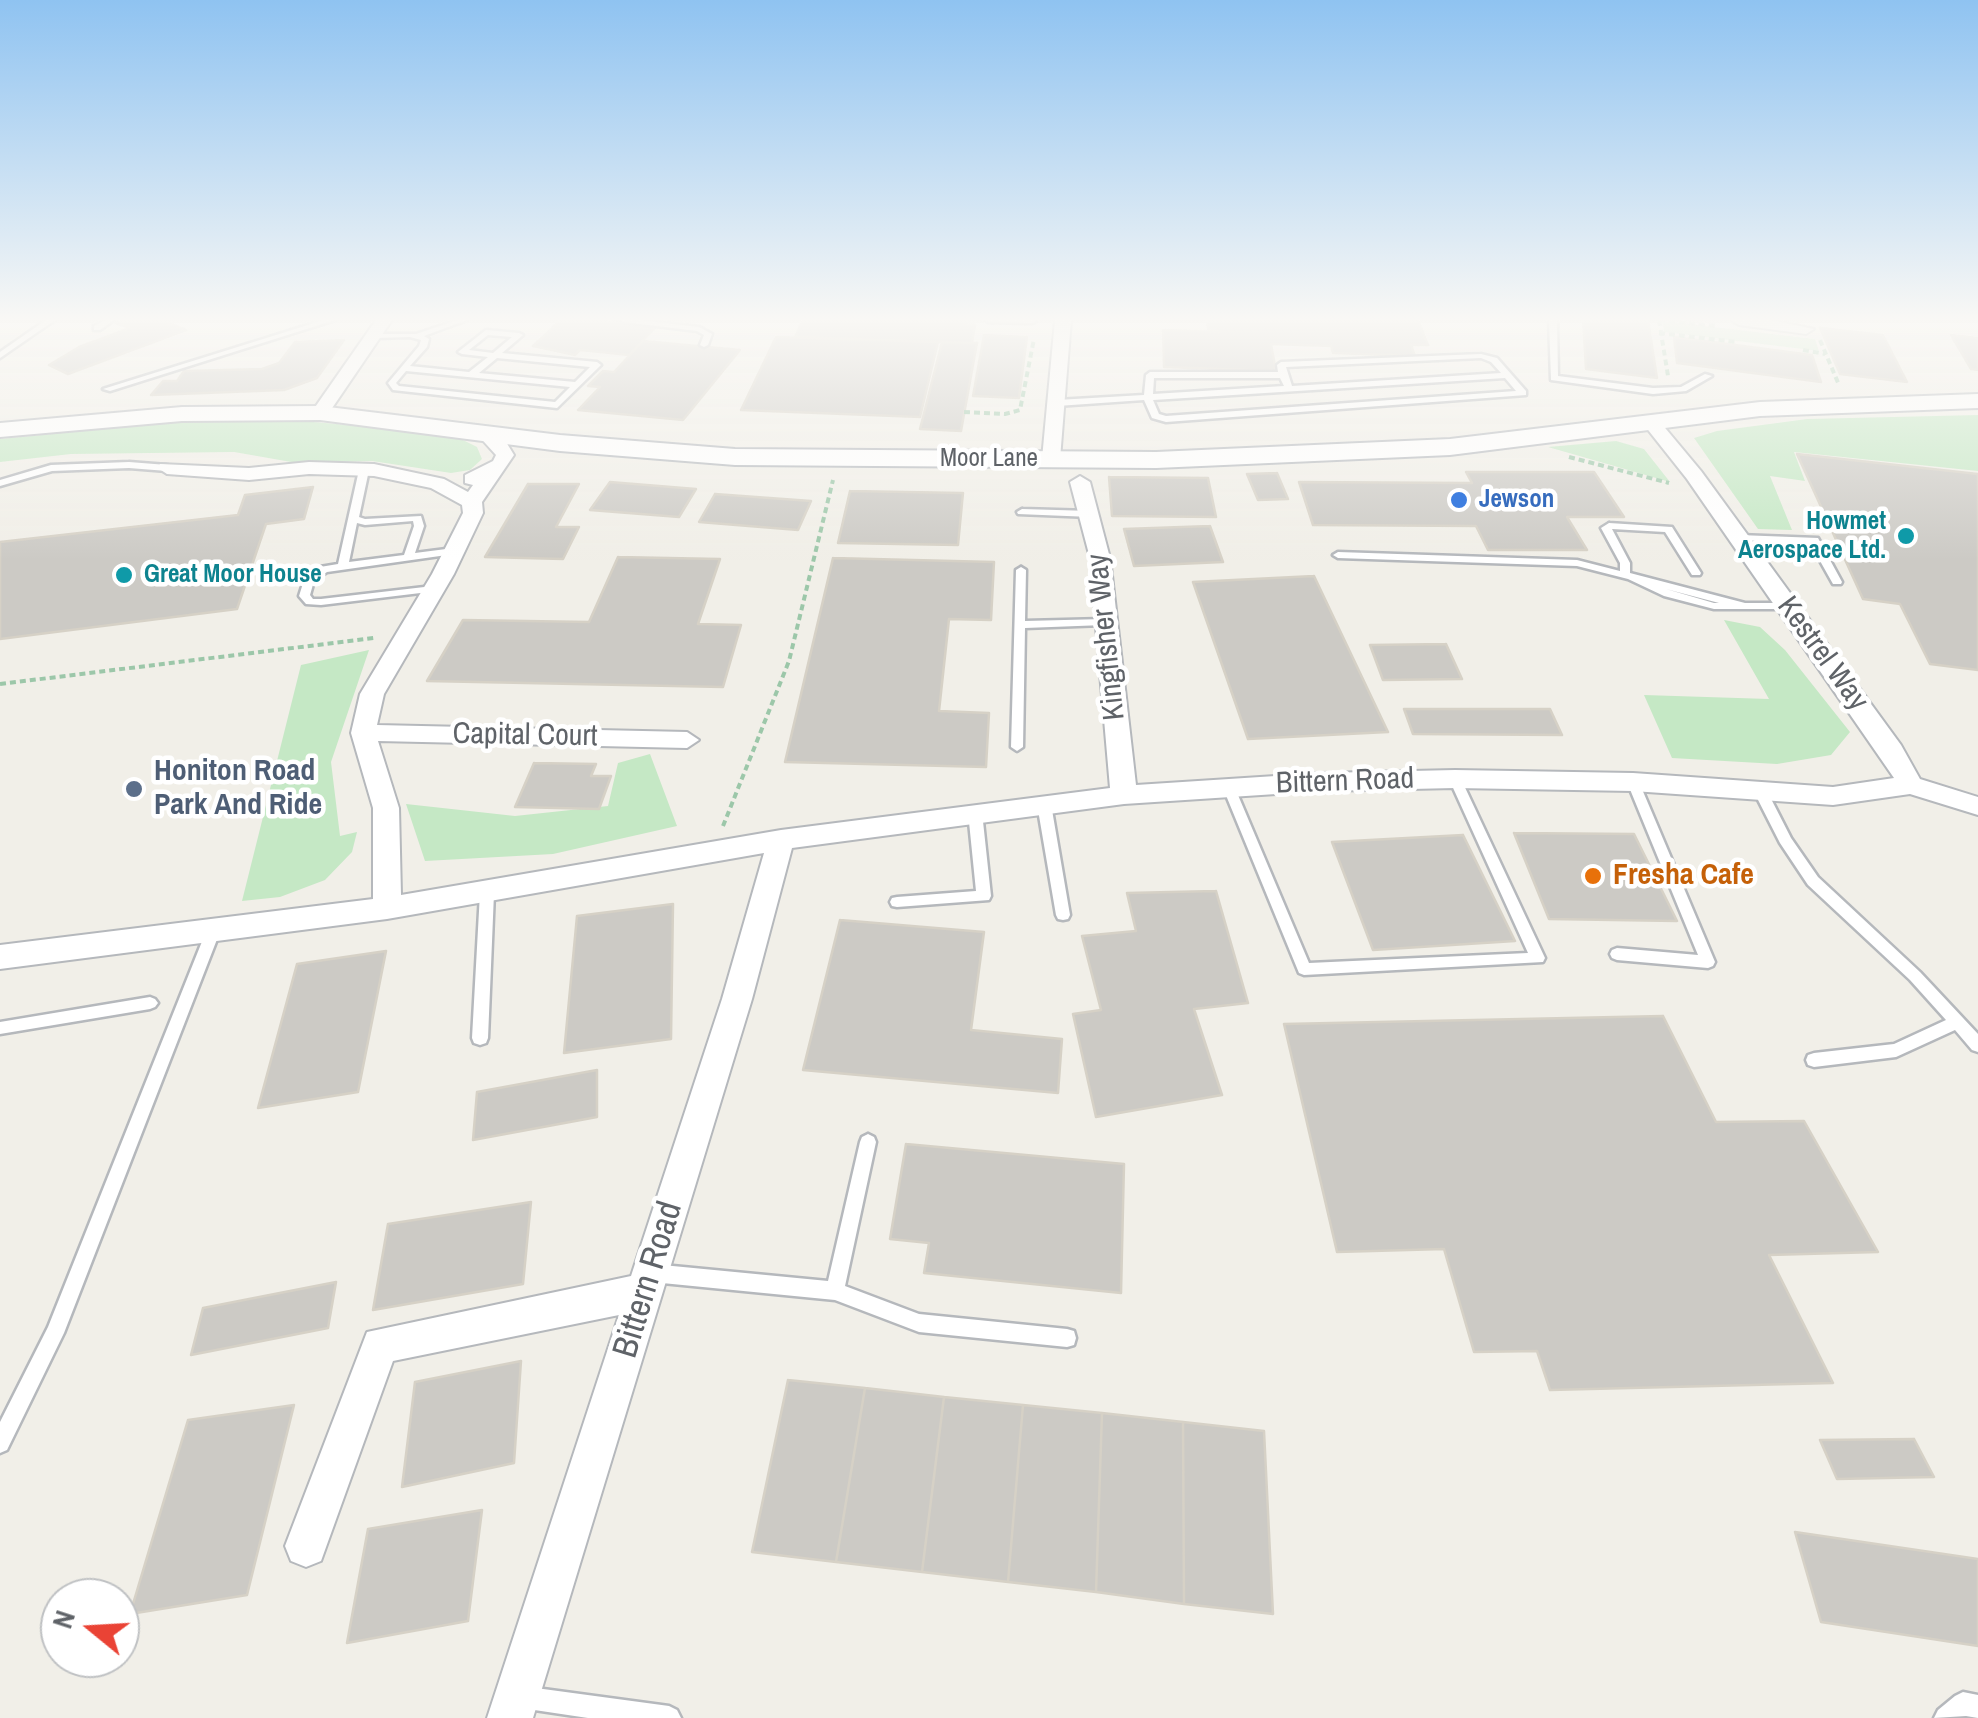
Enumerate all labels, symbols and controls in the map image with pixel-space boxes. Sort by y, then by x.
street label: Moor Lane [940,444,1038,474]
place label: Jewson [1479,485,1554,515]
marker: Jewson [1448,489,1470,511]
place label: Howmet Aerospace Ltd. [1738,507,1886,566]
marker: Howmet Aerospace Ltd. [1895,525,1917,547]
street label: Kingfisher Way [1080,552,1134,722]
place label: Great Moor House [144,560,322,590]
marker: Great Moor House [113,564,135,586]
street label: Kestrel Way [1769,590,1875,718]
street label: Capital Court [452,717,598,755]
place label: Honiton Road Park And Ride [154,754,322,824]
street label: Bittern Road [1275,762,1415,802]
marker: Honiton Road Park And Ride [123,778,145,800]
place label: Fresha Cafe [1613,858,1754,894]
marker: Fresha Cafe [1582,865,1604,887]
street label: Bittern Road [605,1197,693,1363]
north arrow [40,1578,140,1678]
text: N [43,1606,84,1633]

